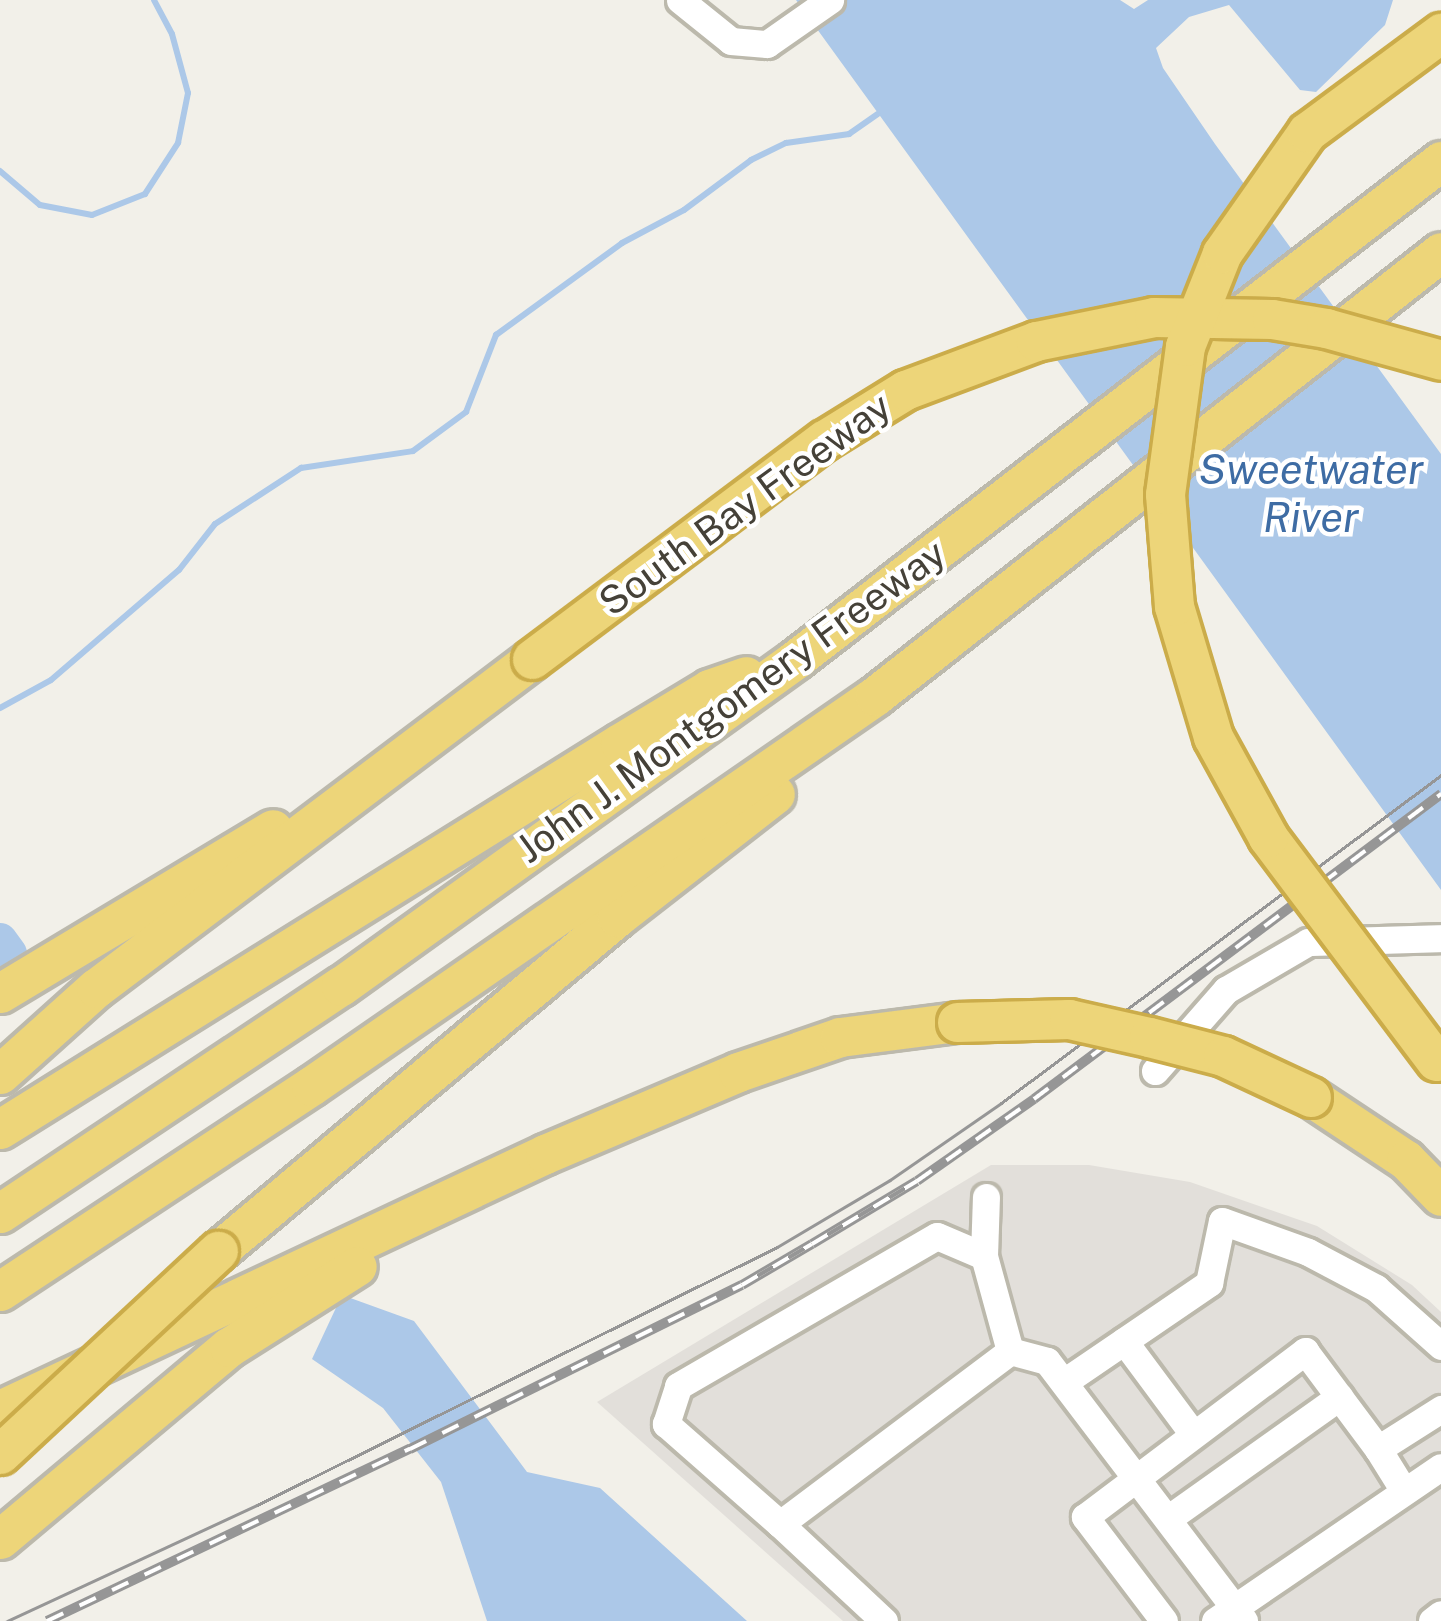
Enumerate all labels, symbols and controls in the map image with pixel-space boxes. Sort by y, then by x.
street label: South Bay Freeway [590,382,900,626]
water label: Sweetwater River [1198,444,1424,542]
street label: John J. Montgomery Freeway [507,529,955,873]

